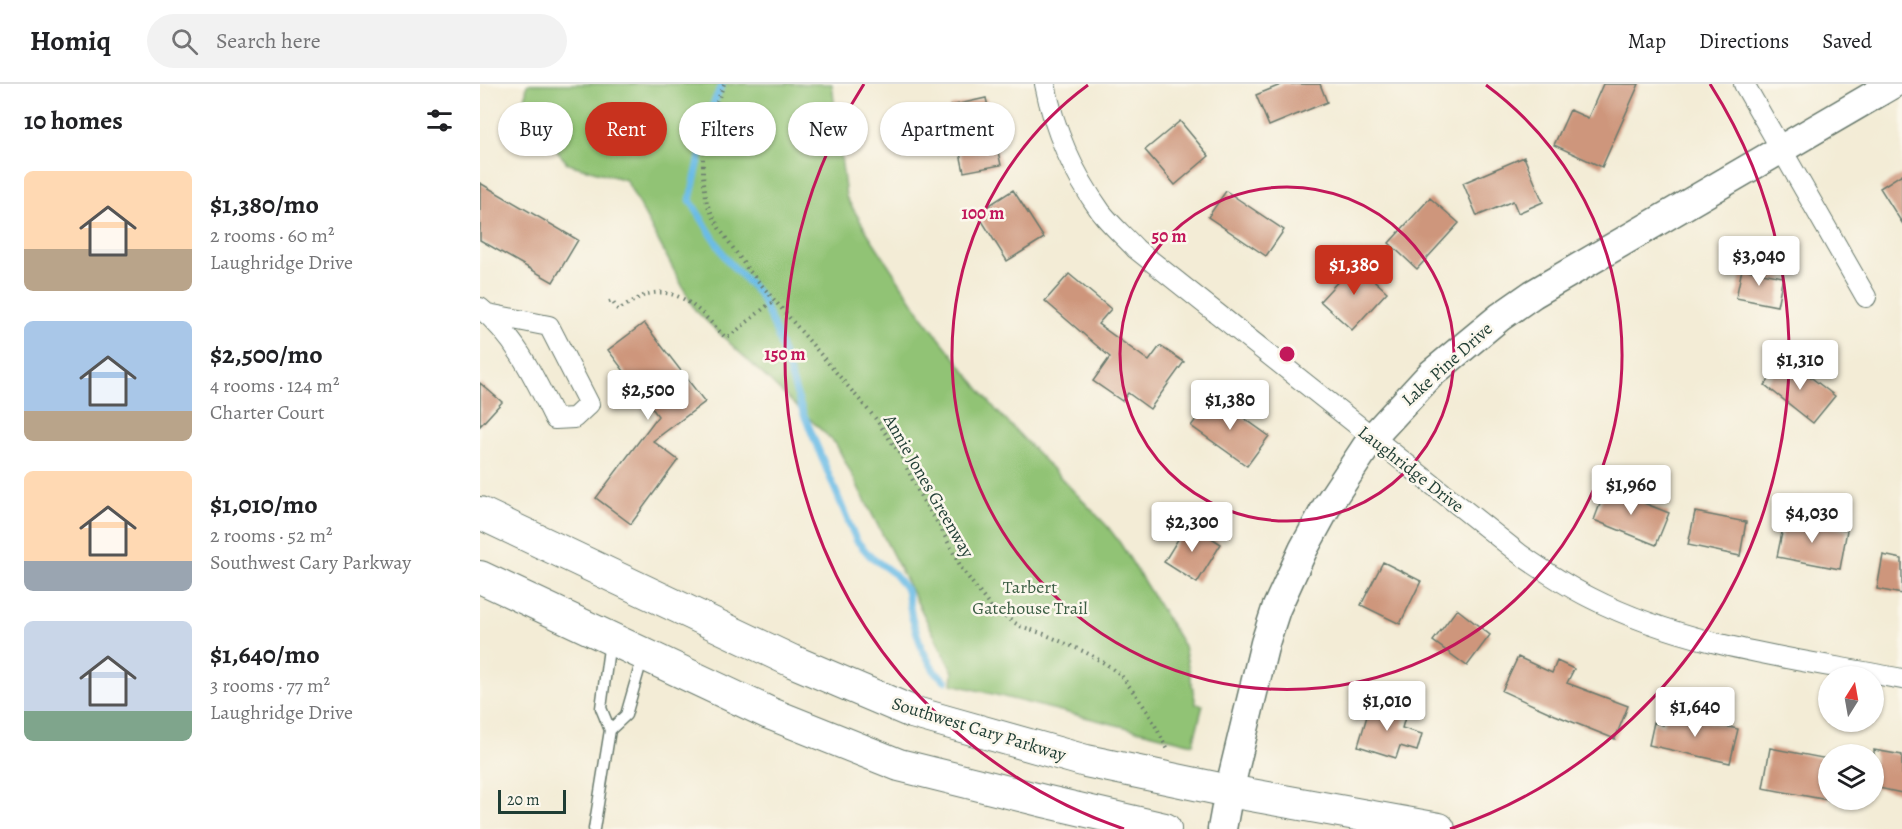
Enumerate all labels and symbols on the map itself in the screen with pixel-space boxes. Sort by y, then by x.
text: 100 m [962,201,1004,225]
text: 50 m [1152,224,1186,248]
pin: $3,040 [1710,236,1808,287]
pin: $1,380 [1305,245,1403,296]
street label: Lake Pine Drive [1396,317,1498,411]
pin: $1,310 [1751,340,1849,391]
text: 150 m [764,342,806,366]
centre of rings [1277,344,1297,364]
pin: $2,500 [599,370,697,421]
pin: $1,380 [1181,380,1279,431]
street label: Annie Jones Greenway [878,409,980,563]
street label: Laughridge Drive [1353,420,1469,518]
pin: $1,960 [1582,465,1680,516]
pin: $4,030 [1763,493,1861,544]
pin: $2,300 [1143,502,1241,553]
park label: Tarbert Gatehouse Trail [972,575,1088,620]
north arrow [1818,666,1884,732]
pin: $1,010 [1338,681,1436,732]
pin: $1,640 [1646,687,1744,738]
street label: Southwest Cary Parkway [889,691,1070,767]
scale bar [498,787,566,814]

